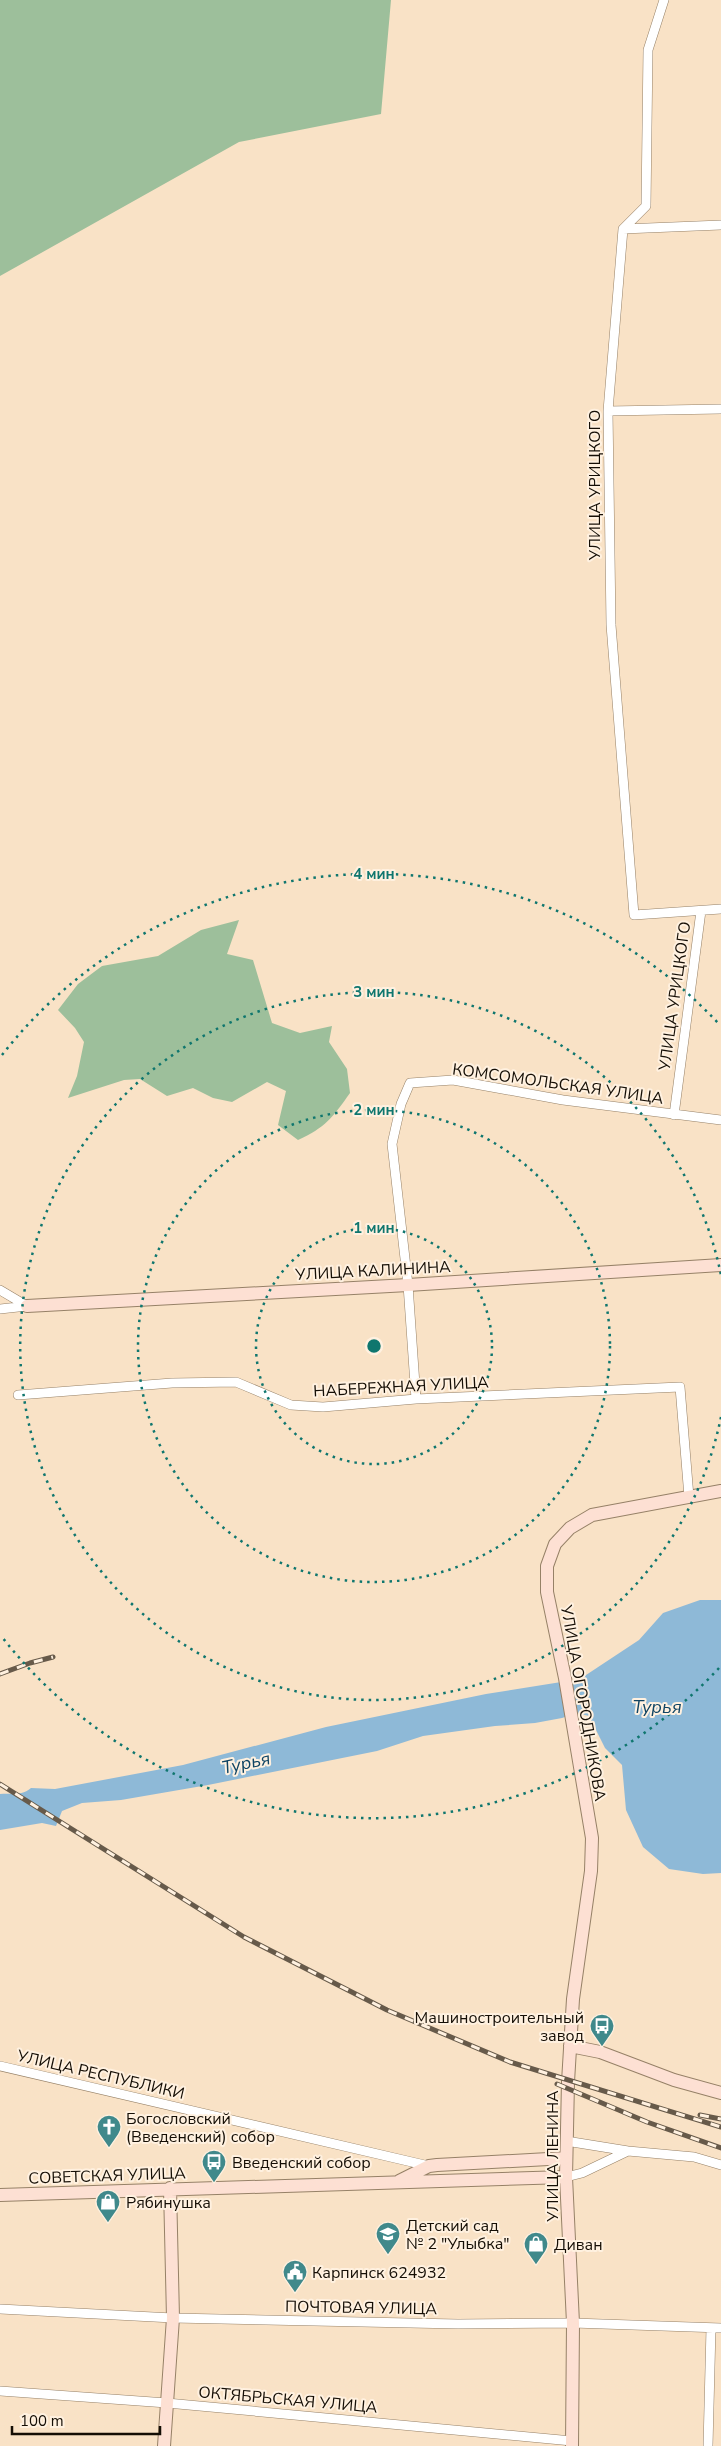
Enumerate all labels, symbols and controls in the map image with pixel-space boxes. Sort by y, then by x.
street label: УЛИЦА УРИЦКОГО [584,410,606,561]
text: 4 мин [353,864,395,884]
street label: УЛИЦА УРИЦКОГО [653,920,696,1073]
text: 3 мин [353,982,395,1002]
street label: КОМСОМОЛЬСКАЯ УЛИЦА [451,1058,665,1110]
text: 2 мин [353,1100,395,1120]
text: 1 мин [353,1218,395,1238]
street label: УЛИЦА КАЛИНИНА [294,1256,452,1286]
centre of rings [365,1337,383,1355]
street label: НАБЕРЕЖНАЯ УЛИЦА [313,1371,490,1403]
street label: УЛИЦА ОГОРОДНИКОВА [555,1602,611,1803]
water label: Турья [632,1695,682,1719]
water label: Турья [219,1746,273,1780]
place label: Машиностроительный завод [415,2007,585,2047]
bus stop icon: Машиностроительный завод [589,2013,615,2047]
street label: УЛИЦА РЕСПУБЛИКИ [14,2045,187,2105]
street label: УЛИЦА ЛЕНИНА [542,2090,564,2223]
place label: Богословский (Введенский) собор [126,2108,275,2148]
church icon: Богословский (Введенский) собор [96,2114,122,2148]
bus stop icon: Введенский собор [201,2149,227,2183]
place label: Введенский собор [232,2152,371,2174]
street label: СОВЕТСКАЯ УЛИЦА [28,2162,186,2190]
shop icon: Рябинушка [95,2189,121,2223]
place label: Рябинушка [126,2192,211,2214]
place label: Детский сад № 2 "Улыбка" [406,2215,510,2255]
school or university icon: Детский сад № 2 "Улыбка" [375,2221,401,2255]
shop icon: Диван [523,2231,549,2265]
place label: Диван [554,2234,603,2256]
public building icon: Карпинск 624932 [282,2259,308,2293]
place label: Карпинск 624932 [312,2262,446,2284]
street label: ПОЧТОВАЯ УЛИЦА [285,2296,437,2320]
street label: ОКТЯБРЬСКАЯ УЛИЦА [197,2381,379,2419]
scale bar [12,2404,160,2436]
text: 100 m [20,2411,64,2431]

